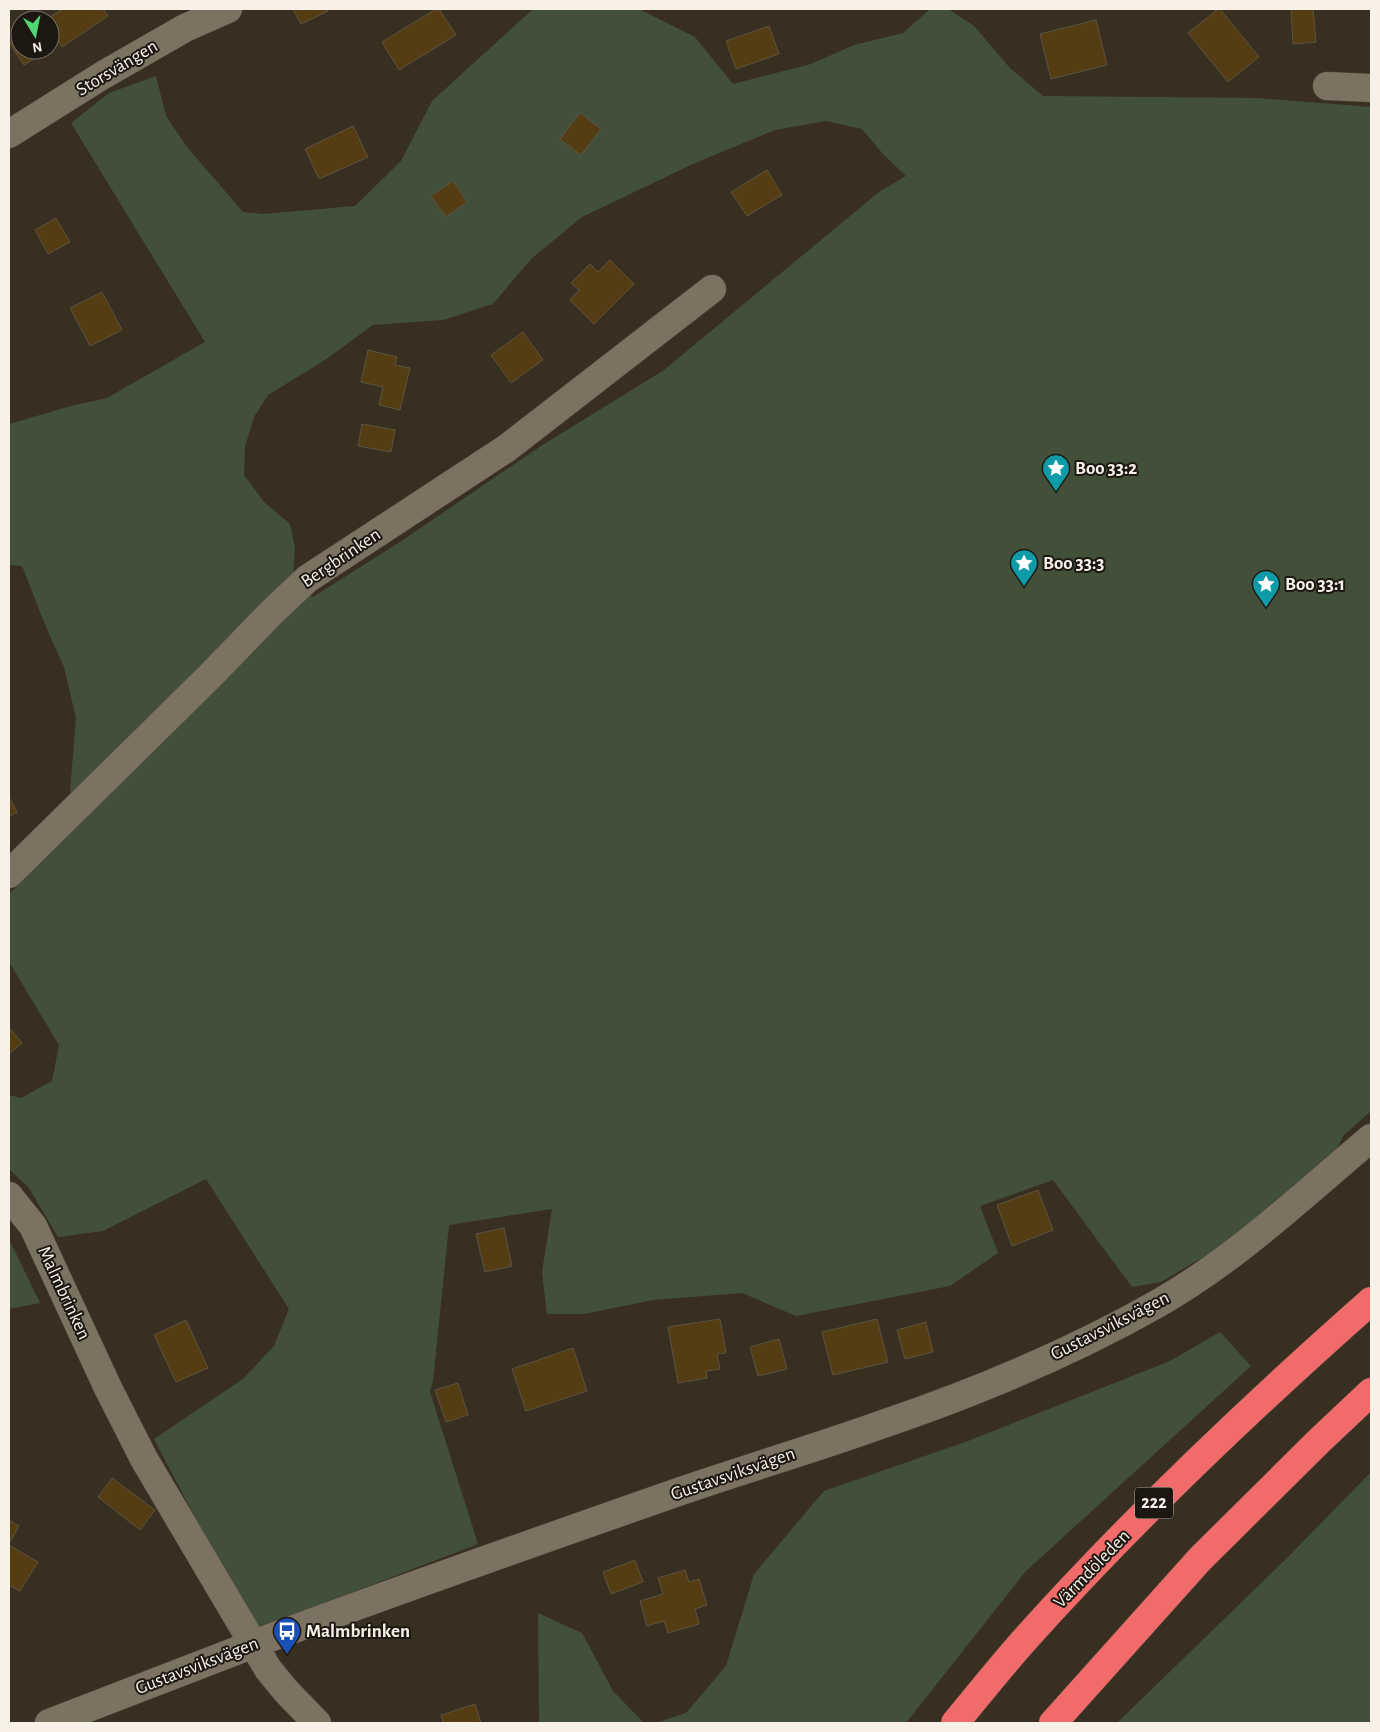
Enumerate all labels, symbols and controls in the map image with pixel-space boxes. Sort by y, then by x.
north arrow [10,10,60,60]
street label: Storsvängen [73,36,161,100]
text: N [31,39,43,55]
place icon: Boo 33:2 [1041,453,1071,492]
place label: Boo 33:2 [1075,459,1137,478]
street label: Bergbrinken [298,525,384,591]
place icon: Boo 33:3 [1009,548,1039,587]
place label: Boo 33:3 [1043,554,1104,573]
place icon: Boo 33:1 [1251,569,1281,608]
place label: Boo 33:1 [1285,575,1345,594]
street label: Malmbrinken [34,1243,94,1343]
street label: Gustavsviksvägen [1048,1288,1172,1364]
street label: Gustavsviksvägen [668,1444,798,1504]
road number: 222 [1135,1488,1173,1519]
street label: Värmdöleden [1050,1526,1134,1612]
bus stop icon: Malmbrinken [272,1616,302,1655]
place label: Malmbrinken [306,1622,410,1641]
street label: Gustavsviksvägen [133,1634,261,1698]

